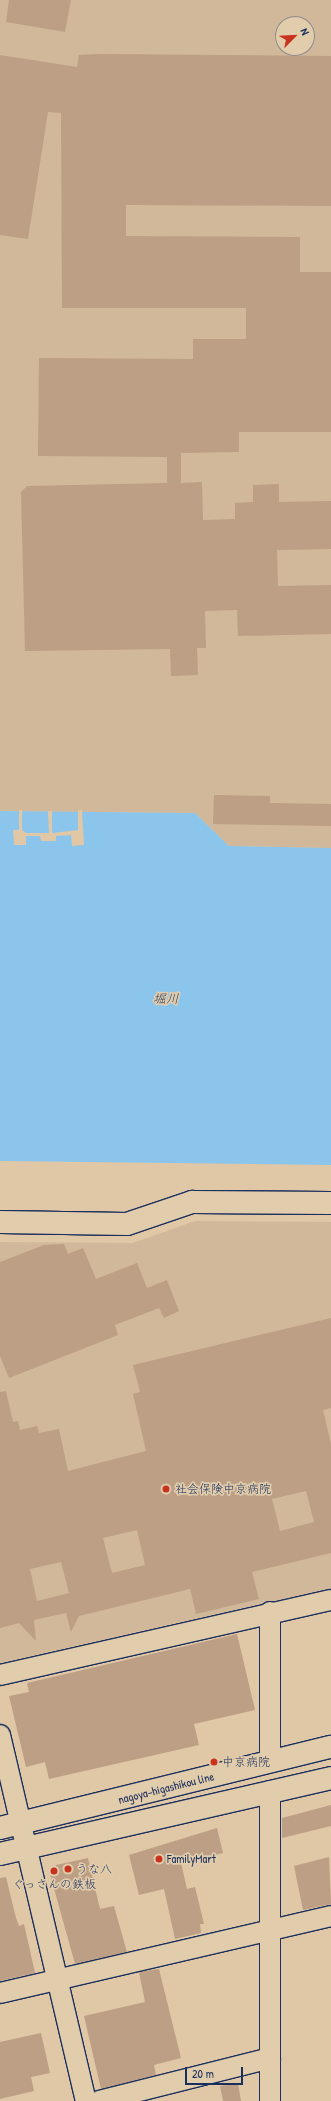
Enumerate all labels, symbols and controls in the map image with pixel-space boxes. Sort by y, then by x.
north arrow [275,16,315,56]
text: N [297,26,313,37]
water label: 堀川 [153,990,179,1006]
place label: 社会保険中京病院 [175,1482,271,1496]
marker: 社会保険中京病院 [160,1483,172,1495]
place label: 中京病院 [222,1755,270,1769]
marker: 中京病院 [209,1757,219,1767]
street label: nagoya-higashikou line [116,1769,216,1807]
place label: FamilyMart [167,1852,216,1866]
marker: FamilyMart [154,1854,164,1864]
place label: うな八 [76,1862,112,1876]
marker: うな八 [63,1864,73,1874]
marker: ぐっさんの鉄板 [49,1866,59,1876]
place label: ぐっさんの鉄板 [12,1877,96,1891]
scale bar [187,2059,245,2085]
text: 20 m [192,2065,214,2082]

